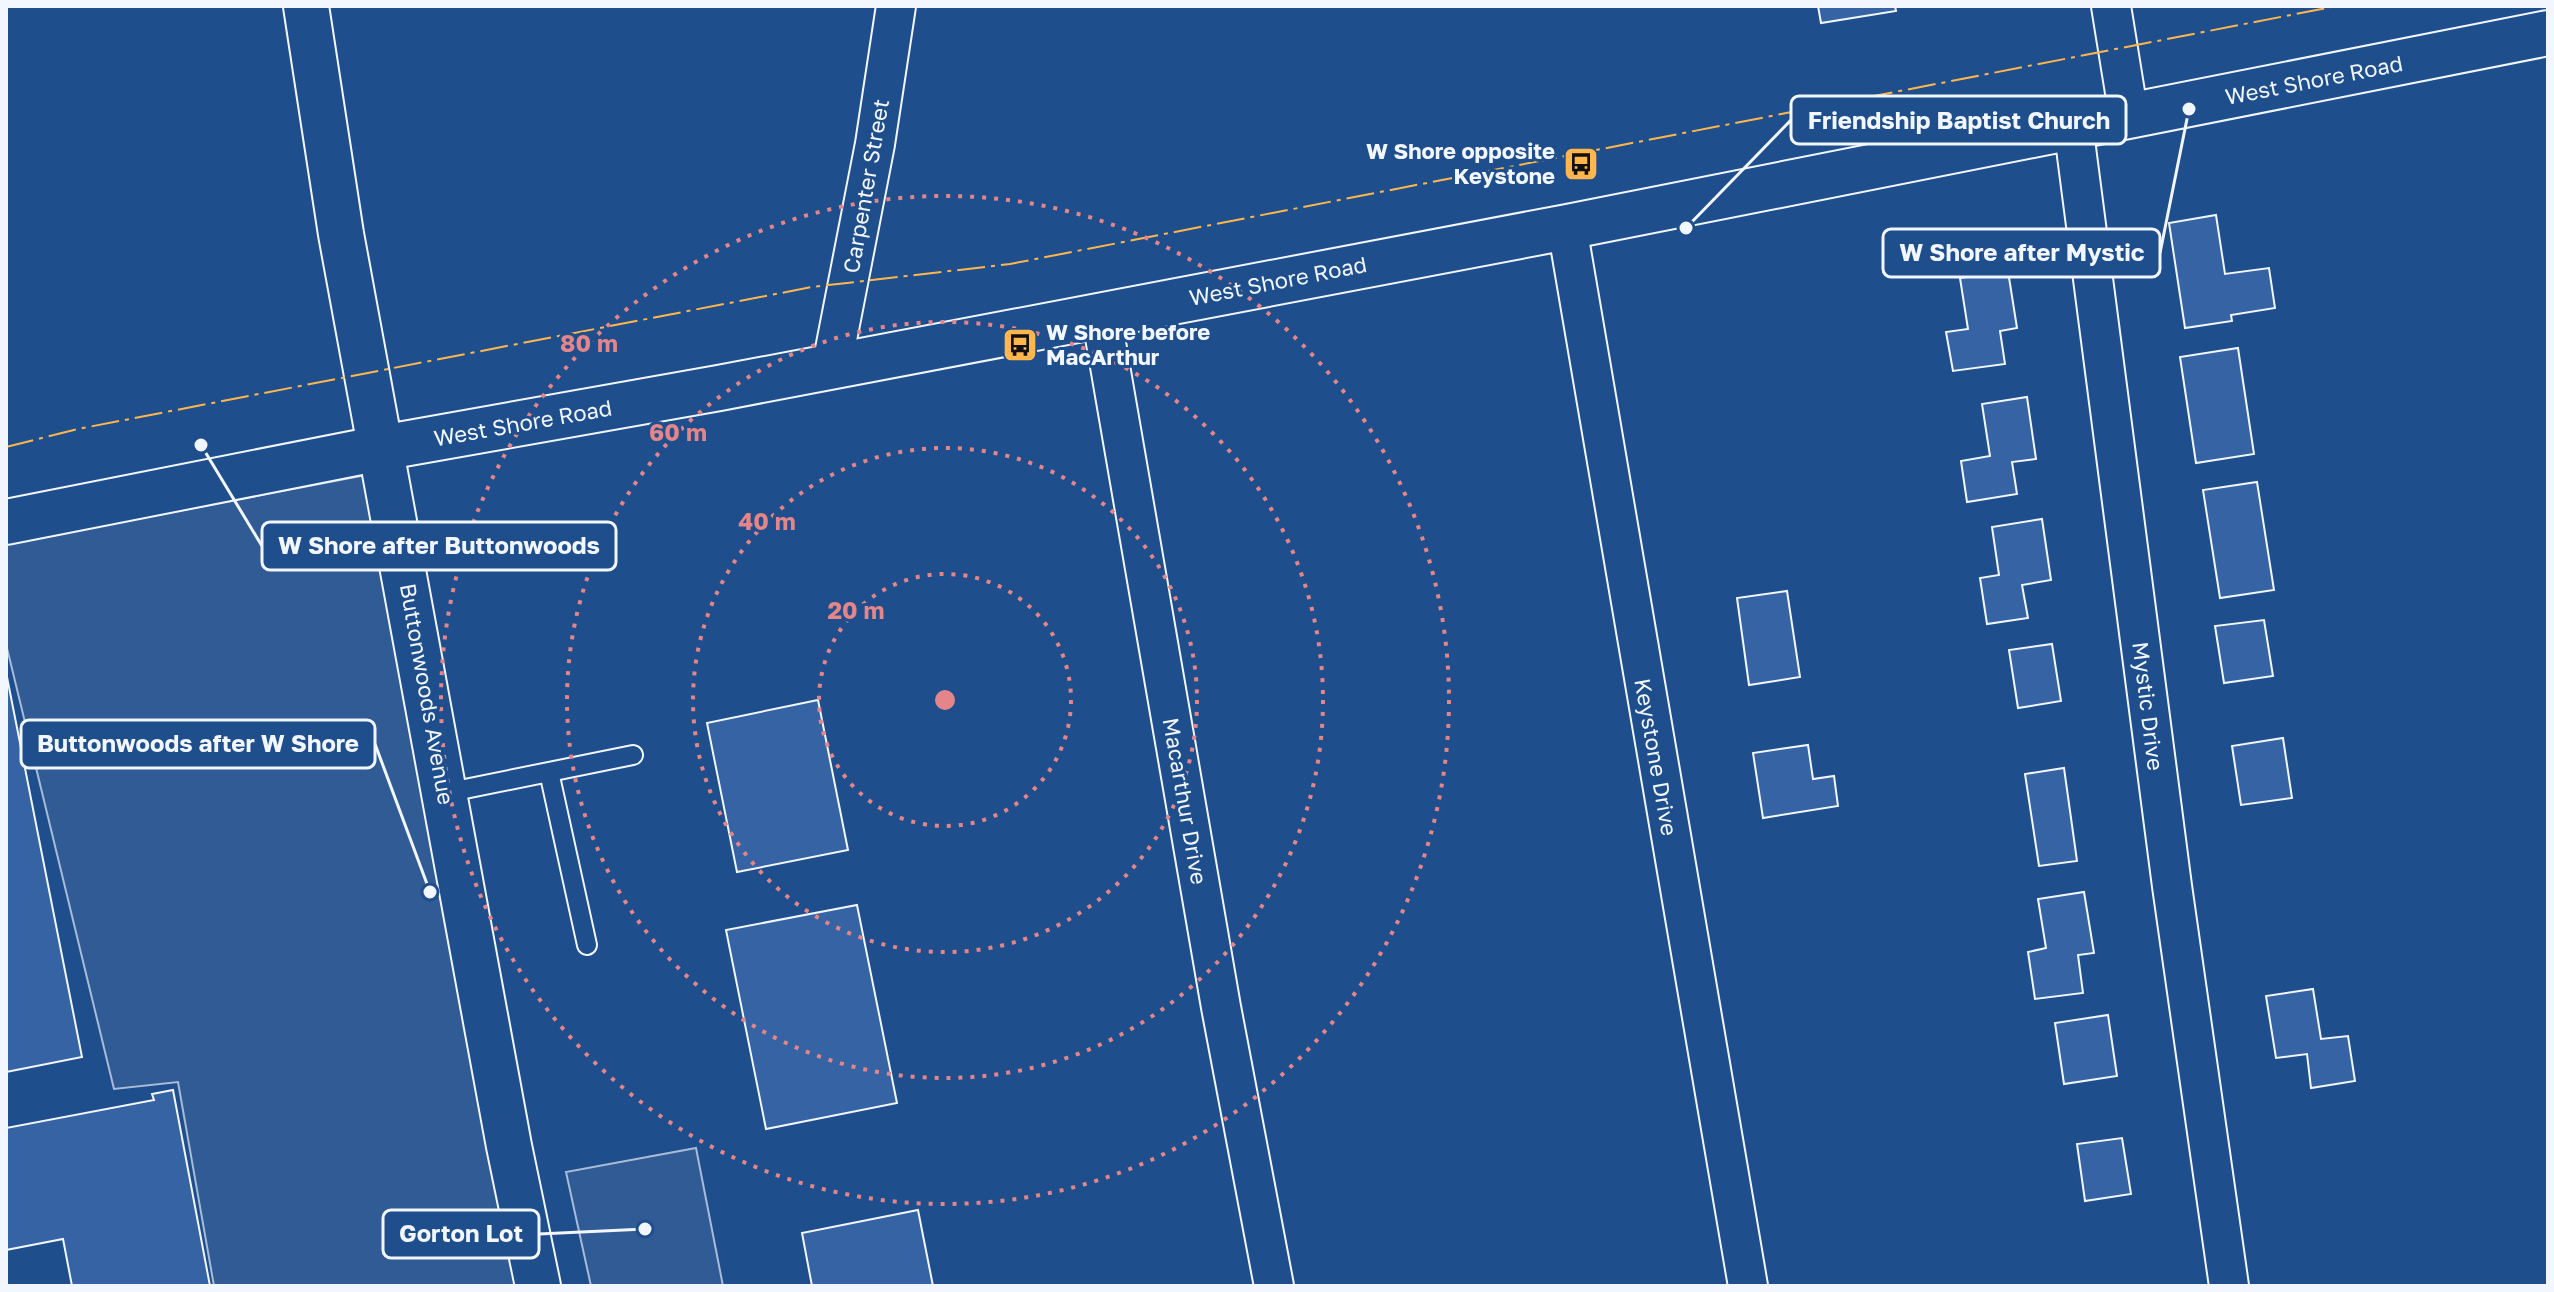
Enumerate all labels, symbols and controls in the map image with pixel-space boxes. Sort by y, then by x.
street label: West Shore Road [2223,49,2405,110]
callout: Friendship Baptist Church [1791,96,2126,144]
street label: Carpenter Street [837,97,894,275]
text: Friendship Baptist Church [1808,105,2110,134]
place label: W Shore opposite Keystone [1366,137,1555,189]
bus stop icon: W Shore opposite Keystone [1562,145,1600,183]
callout: W Shore after Mystic [1883,229,2160,277]
text: W Shore after Mystic [1899,237,2145,266]
street label: West Shore Road [1187,250,1369,311]
place label: W Shore before MacArthur [1046,318,1210,370]
bus stop icon: W Shore before MacArthur [1001,326,1039,364]
text: 80 m [560,328,618,357]
street label: West Shore Road [432,394,614,451]
text: 60 m [649,417,707,446]
text: 40 m [738,506,796,535]
callout: W Shore after Buttonwoods [262,522,616,570]
text: W Shore after Buttonwoods [278,530,600,559]
street label: Buttonwoods Avenue [395,581,460,807]
text: 20 m [827,595,885,624]
street label: Mystic Drive [2127,640,2170,772]
street label: Keystone Drive [1629,676,1684,838]
centre of rings [931,686,959,714]
street label: Macarthur Drive [1158,715,1213,886]
callout: Buttonwoods after W Shore [21,720,375,768]
text: Buttonwoods after W Shore [37,728,359,757]
callout: Gorton Lot [383,1210,539,1258]
text: Gorton Lot [399,1218,523,1247]

